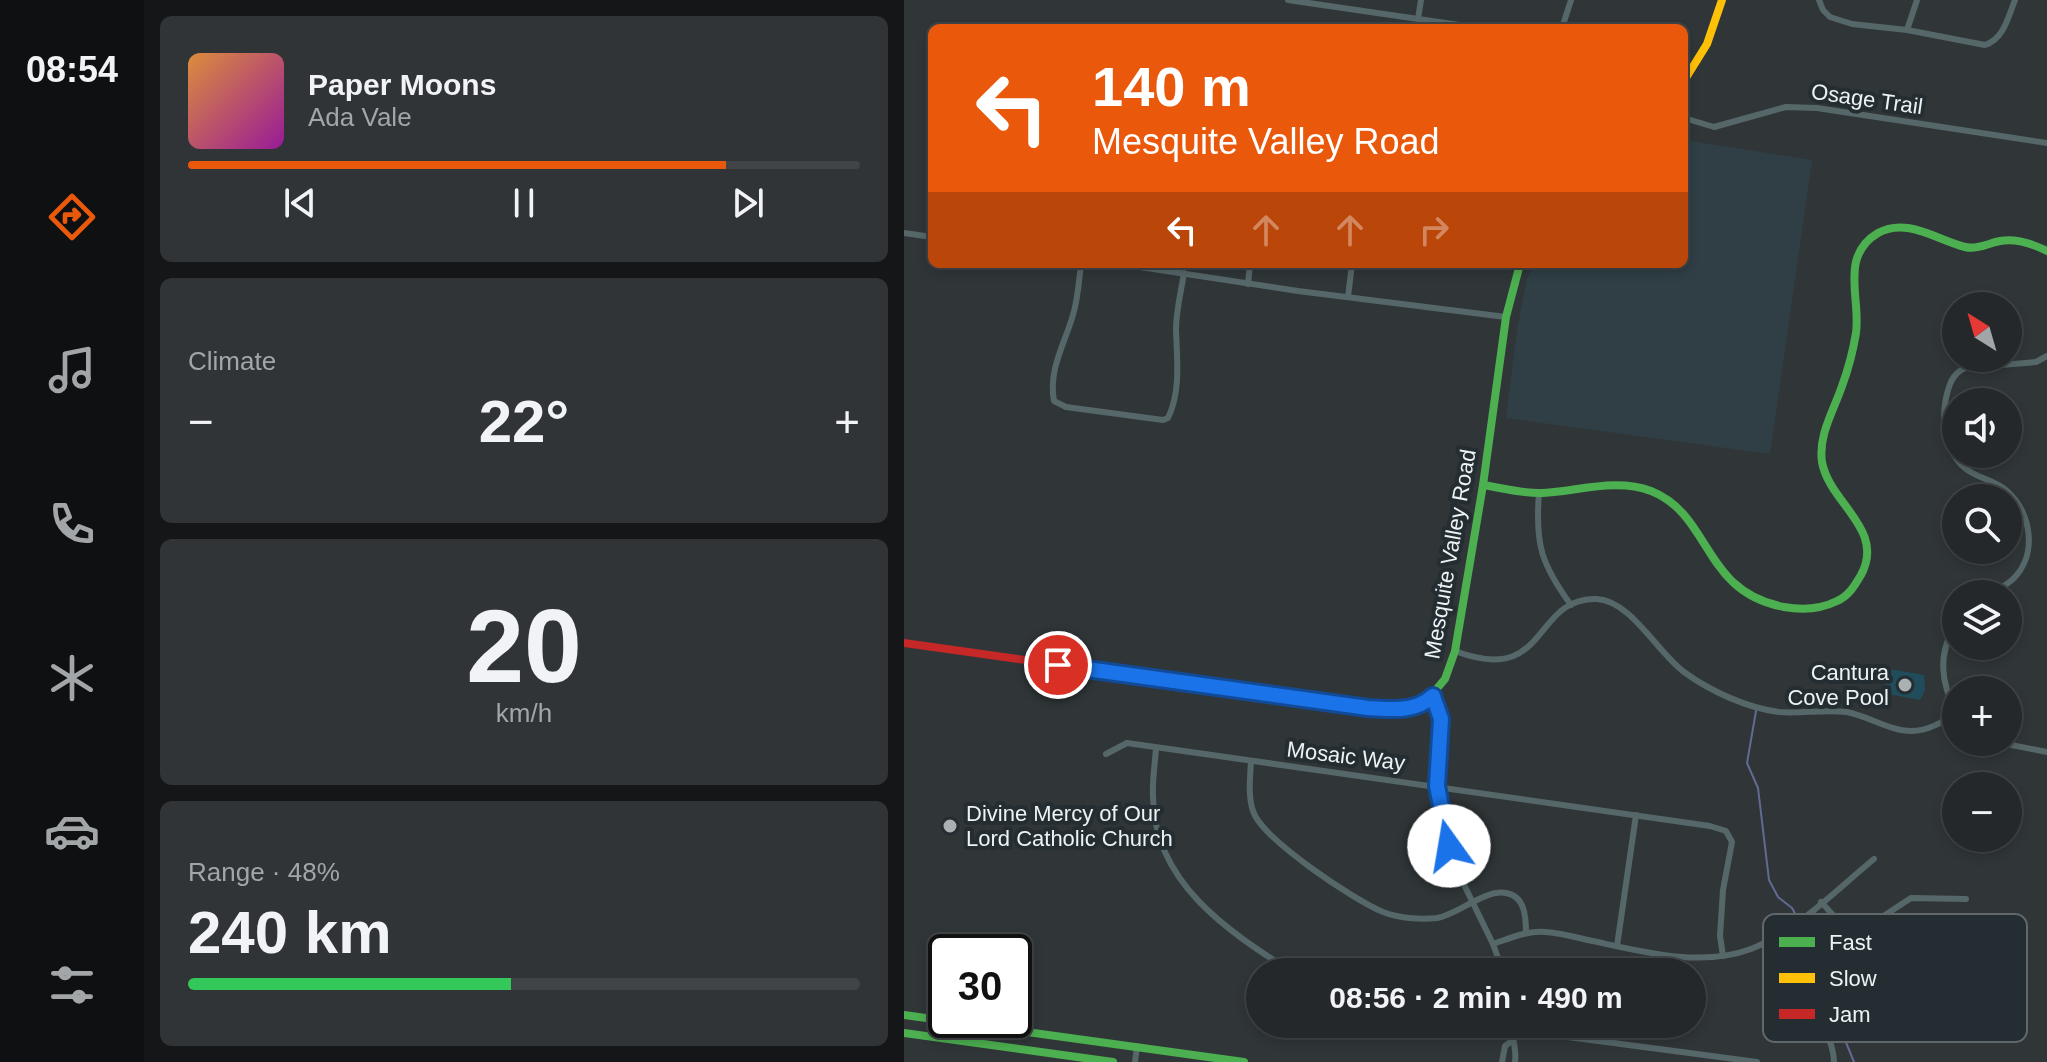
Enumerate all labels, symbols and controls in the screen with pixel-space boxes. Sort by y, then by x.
text: 08:54 [26,49,118,90]
text: 140 m [1092,55,1251,118]
icon: left [960,56,1064,160]
text: Paper Moons [308,68,496,101]
street label: Osage Trail [1810,79,1924,119]
text: Ada Vale [308,102,412,132]
text: Mesquite Valley Road [1092,121,1440,162]
icon: previous [278,181,322,225]
icon: pause [502,181,546,225]
icon: next [726,181,770,225]
icon: directions [44,189,100,245]
icon: left [1160,208,1204,252]
icon: ahead [1244,208,1288,252]
icon: ahead [1328,208,1372,252]
icon: right [1412,208,1456,252]
north arrow [1942,292,2022,372]
map controls [1942,292,2022,852]
icon: music [44,342,100,398]
text: Climate [188,346,276,376]
text: 22° [479,388,569,455]
button: sound [1942,388,2022,468]
text: − [188,397,214,446]
text: + [834,397,860,446]
street label: Mesquite Valley Road [1419,447,1481,661]
button: search [1942,484,2022,564]
icon: phone [44,496,100,552]
button: layers [1942,580,2022,660]
text: 20 [466,588,582,704]
pin [1024,631,1092,699]
icon: arrive [1036,643,1080,687]
icon: climate [44,650,100,706]
place label: Cantura Cove Pool [1787,660,1890,710]
marker: Cantura Cove Pool [1896,676,1914,694]
button: + [1942,676,2022,756]
text: km/h [496,698,552,728]
street label: Mosaic Way [1285,736,1407,776]
button: − [1942,772,2022,852]
place label: Divine Mercy of Our Lord Catholic Church [966,801,1173,851]
icon: car [44,803,100,859]
position arrow [1407,804,1491,888]
marker: Divine Mercy of Our Lord Catholic Church [941,817,959,835]
text: Range · 48% [188,857,340,887]
text: 240 km [188,899,392,966]
legend [1763,914,2027,1042]
text: Fast [1829,930,1872,955]
speed limit sign: 30 [928,934,1032,1038]
icon: filters [44,957,100,1013]
text: Slow [1829,966,1877,991]
text: 08:56 · 2 min · 490 m [1329,981,1623,1014]
text: Jam [1829,1002,1871,1027]

